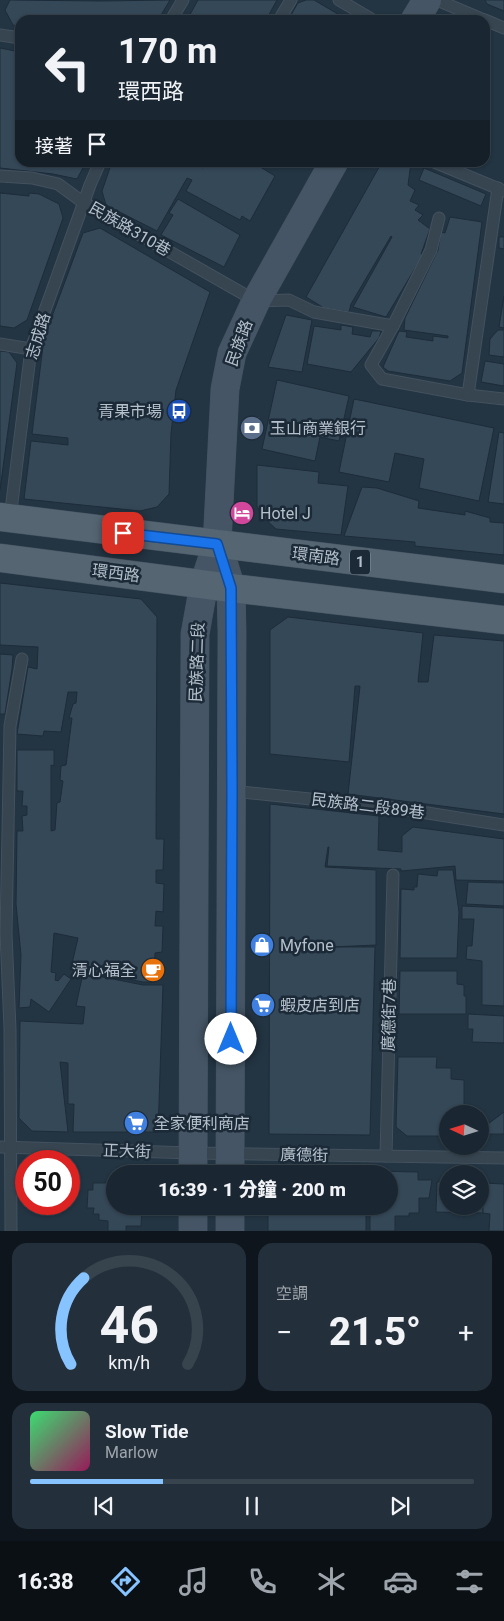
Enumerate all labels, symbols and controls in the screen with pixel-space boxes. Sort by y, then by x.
text: 170 m [118,31,217,72]
icon: left [35,35,100,100]
text: 環西路 [118,79,184,104]
icon: arrive [83,130,111,158]
text: 接著 [35,135,73,158]
street label: 民族路310巷 [86,198,174,260]
street label: 志成路 [22,310,54,362]
street label: 民族路 [222,317,256,369]
bus stop icon: 青果市場 [166,398,192,424]
place label: 青果市場 [98,402,162,421]
bank icon: 玉山商業銀行 [239,415,265,441]
place label: 玉山商業銀行 [270,419,366,438]
hotel icon: Hotel J [229,500,255,526]
place label: Hotel J [260,504,311,523]
pin [102,512,144,554]
icon: arrive [109,519,137,547]
street label: 環南路 [291,544,341,568]
road number: 1 [350,550,370,574]
street label: 環西路 [91,561,141,585]
street label: 民族路二段 [186,622,208,702]
street label: 民族路二段89巷 [310,790,426,822]
shop icon: Myfone [249,932,275,958]
place label: Myfone [280,936,334,955]
cafe icon: 清心福全 [140,957,166,983]
place label: 清心福全 [72,961,136,980]
street label: 廣德街7巷 [379,978,399,1052]
supermarket icon: 蝦皮店到店 [250,992,276,1018]
place label: 蝦皮店到店 [280,996,360,1015]
position arrow [204,1012,256,1064]
north arrow [439,1105,489,1155]
map controls [439,1105,489,1215]
supermarket icon: 全家便利商店 [123,1110,149,1136]
place label: 全家便利商店 [154,1114,250,1133]
street label: 正大街 [103,1141,151,1161]
street label: 廣德街 [280,1145,328,1165]
speed limit sign: 50 [15,1150,80,1215]
button: layers [439,1165,489,1215]
text: 16:39 · 1 分鐘 · 200 m [158,1178,346,1201]
text: 空調 [276,1284,308,1303]
text: 46 [99,1295,159,1356]
text: 21.5° [329,1310,421,1354]
text: − [276,1316,292,1349]
text: + [458,1316,474,1349]
text: km/h [108,1352,150,1373]
text: Slow Tide [105,1420,188,1443]
text: Marlow [105,1443,158,1462]
icon: previous [90,1492,118,1520]
icon: pause [238,1492,266,1520]
icon: next [386,1492,414,1520]
icon: directions [108,1564,143,1599]
icon: music [176,1564,211,1599]
icon: phone [245,1564,280,1599]
icon: climate [314,1564,349,1599]
icon: car [383,1564,418,1599]
icon: filters [452,1564,487,1599]
text: 16:38 [17,1569,74,1594]

